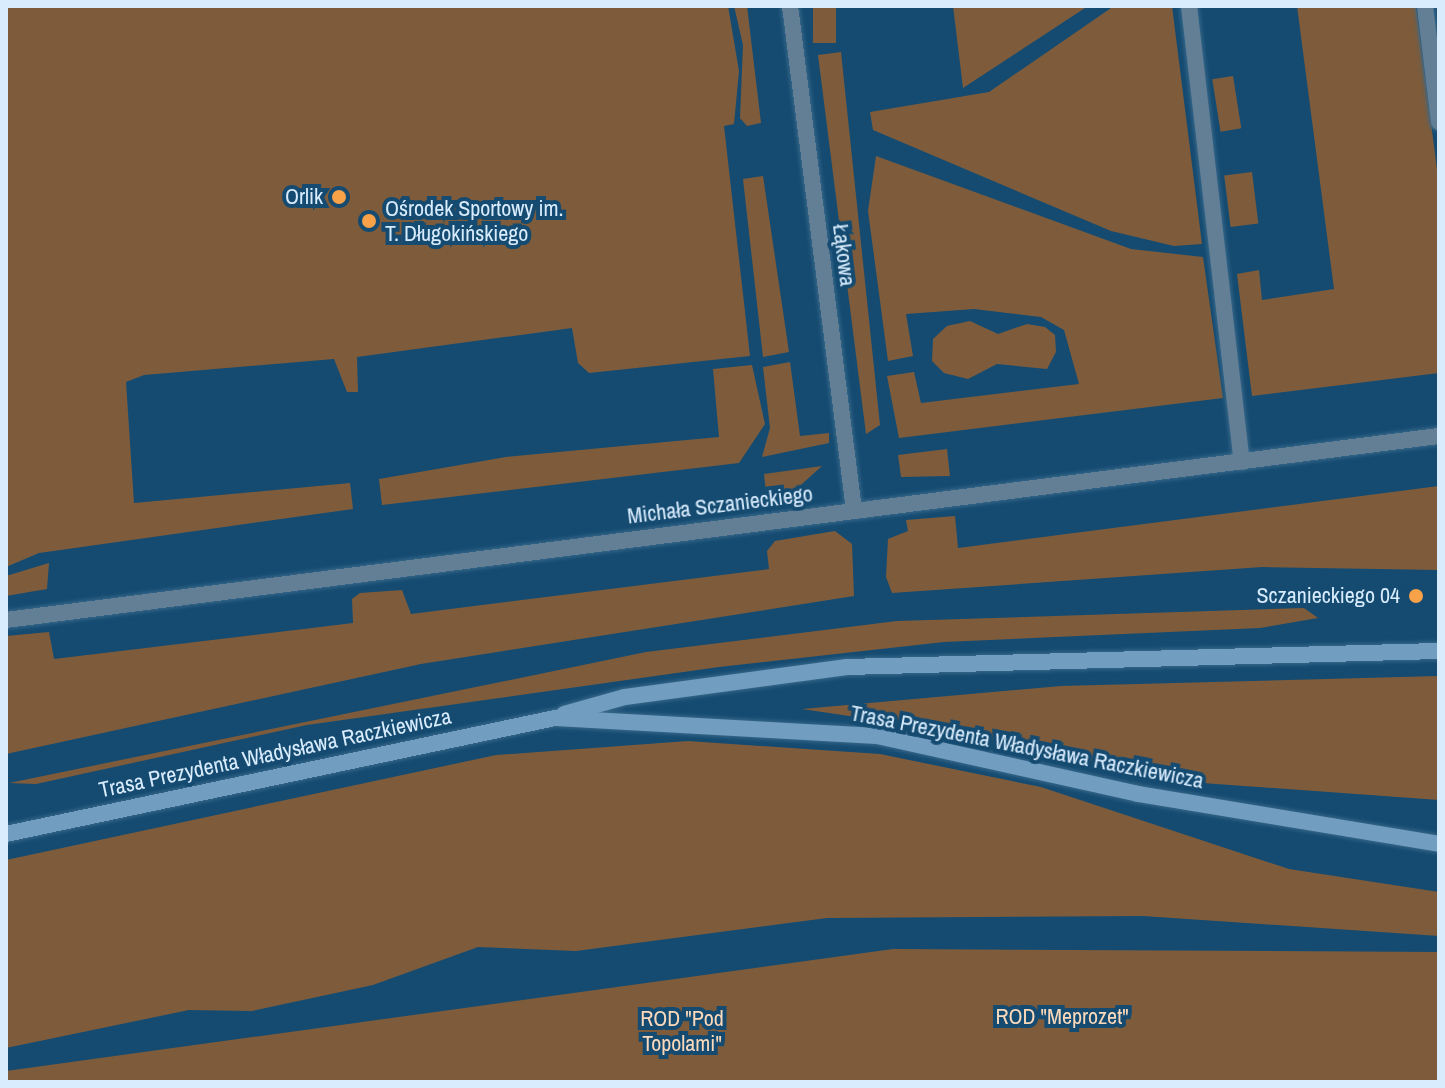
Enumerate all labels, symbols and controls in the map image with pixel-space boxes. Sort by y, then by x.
place label: Orlik [285,184,323,210]
marker: Orlik [330,188,348,206]
place label: Ośrodek Sportowy im. T. Długokińskiego [385,195,563,246]
marker: Ośrodek Sportowy im. T. Długokińskiego [360,212,378,230]
street label: Łąkowa [827,223,861,287]
street label: Michała Sczanieckiego [626,481,814,529]
place label: Sczanieckiego 04 [1257,583,1400,609]
marker: Sczanieckiego 04 [1407,587,1425,605]
street label: Trasa Prezydenta Władysława Raczkiewicza [848,700,1206,794]
street label: Trasa Prezydenta Władysława Raczkiewicza [97,703,453,803]
park label: ROD "Meprozet" [995,1004,1129,1030]
park label: ROD "Pod Topolami" [640,1005,724,1056]

